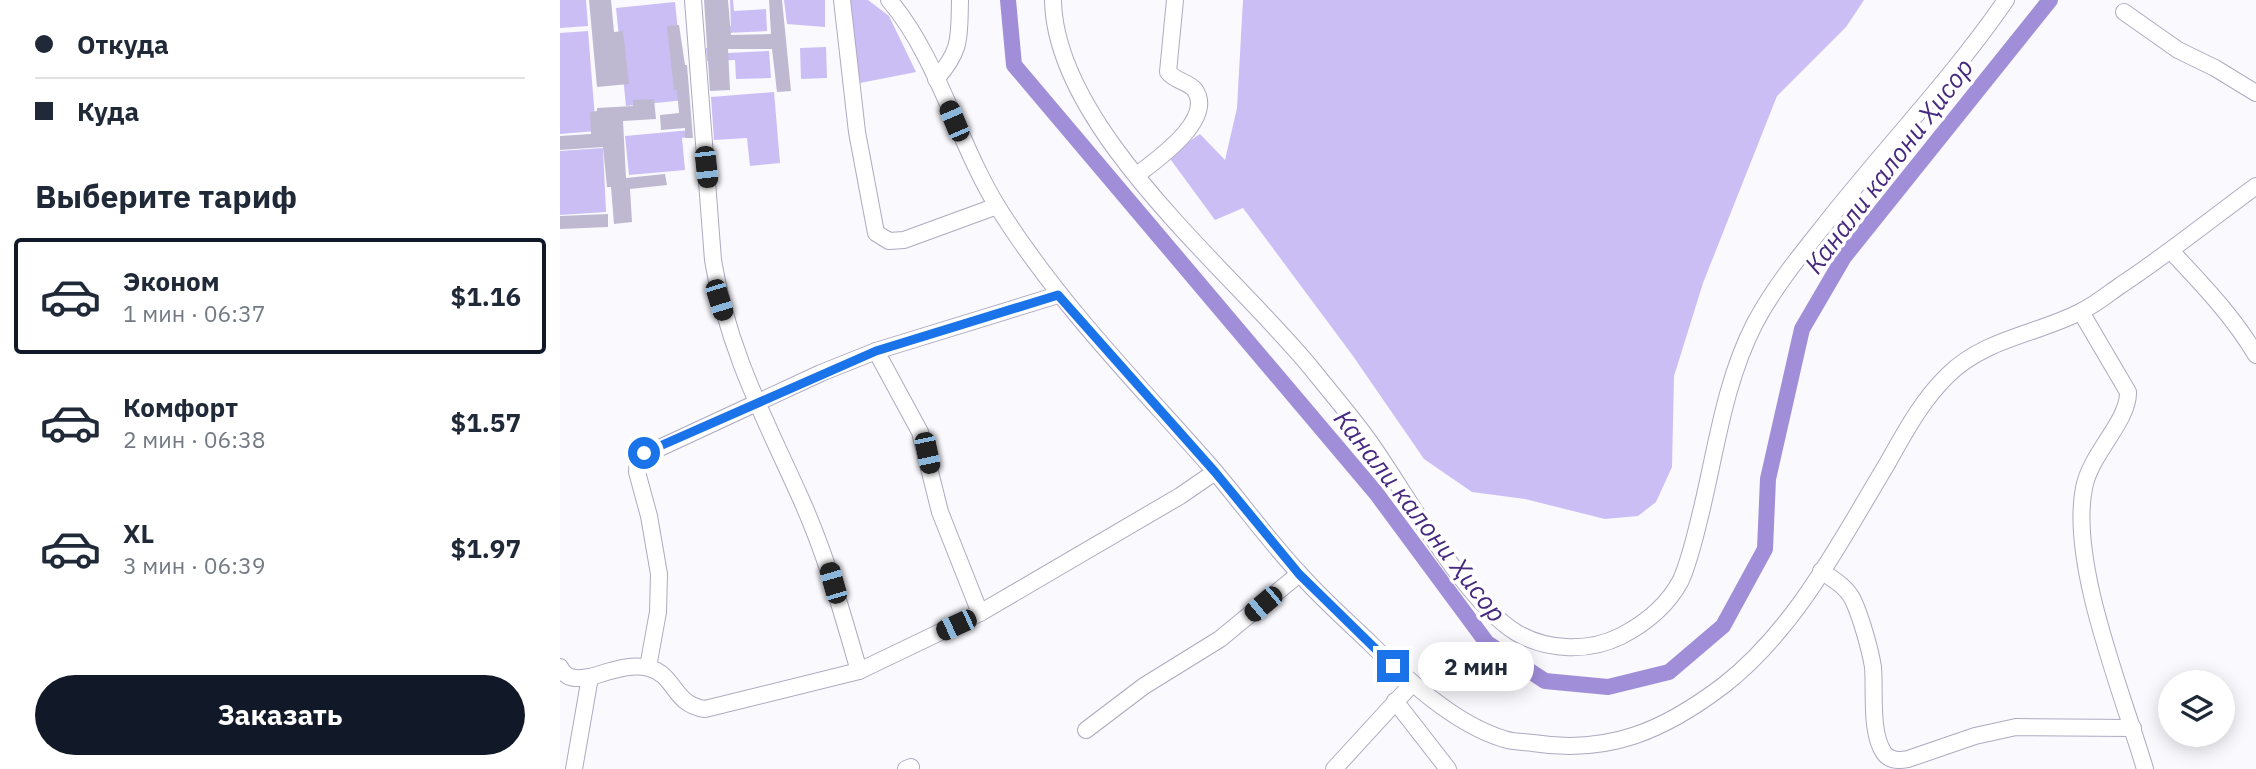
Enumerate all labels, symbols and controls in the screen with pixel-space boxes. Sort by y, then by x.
text: Откуда [77,27,169,61]
water label: Канали калони Ҳисор [1796,51,1980,280]
text: Куда [77,94,139,128]
car [937,98,972,144]
car [694,145,719,189]
text: Выберите тариф [35,175,297,217]
text: Эконом [123,264,220,298]
icon: car [39,265,102,328]
car [703,277,736,323]
text: $1.16 [451,279,521,313]
text: 1 мин · 06:37 [123,298,266,328]
text: Комфорт [123,390,238,424]
icon: car [39,391,102,454]
water label: Канали калони Ҳисор [1327,402,1515,629]
text: $1.57 [451,405,521,439]
text: 2 мин · 06:38 [123,424,266,454]
car [913,430,942,476]
route start [628,437,660,469]
text: XL [123,516,154,550]
icon: car [39,517,102,580]
text: $1.97 [451,531,521,565]
text: 3 мин · 06:39 [123,550,266,580]
car [818,560,849,606]
car [1241,582,1286,626]
car [933,607,980,643]
callout: 2 мин [1418,642,1533,690]
route end [1377,650,1409,682]
text: 2 мин [1444,651,1508,681]
map controls [2158,670,2235,747]
button: layers [2158,670,2235,747]
button: Заказать [35,675,525,755]

